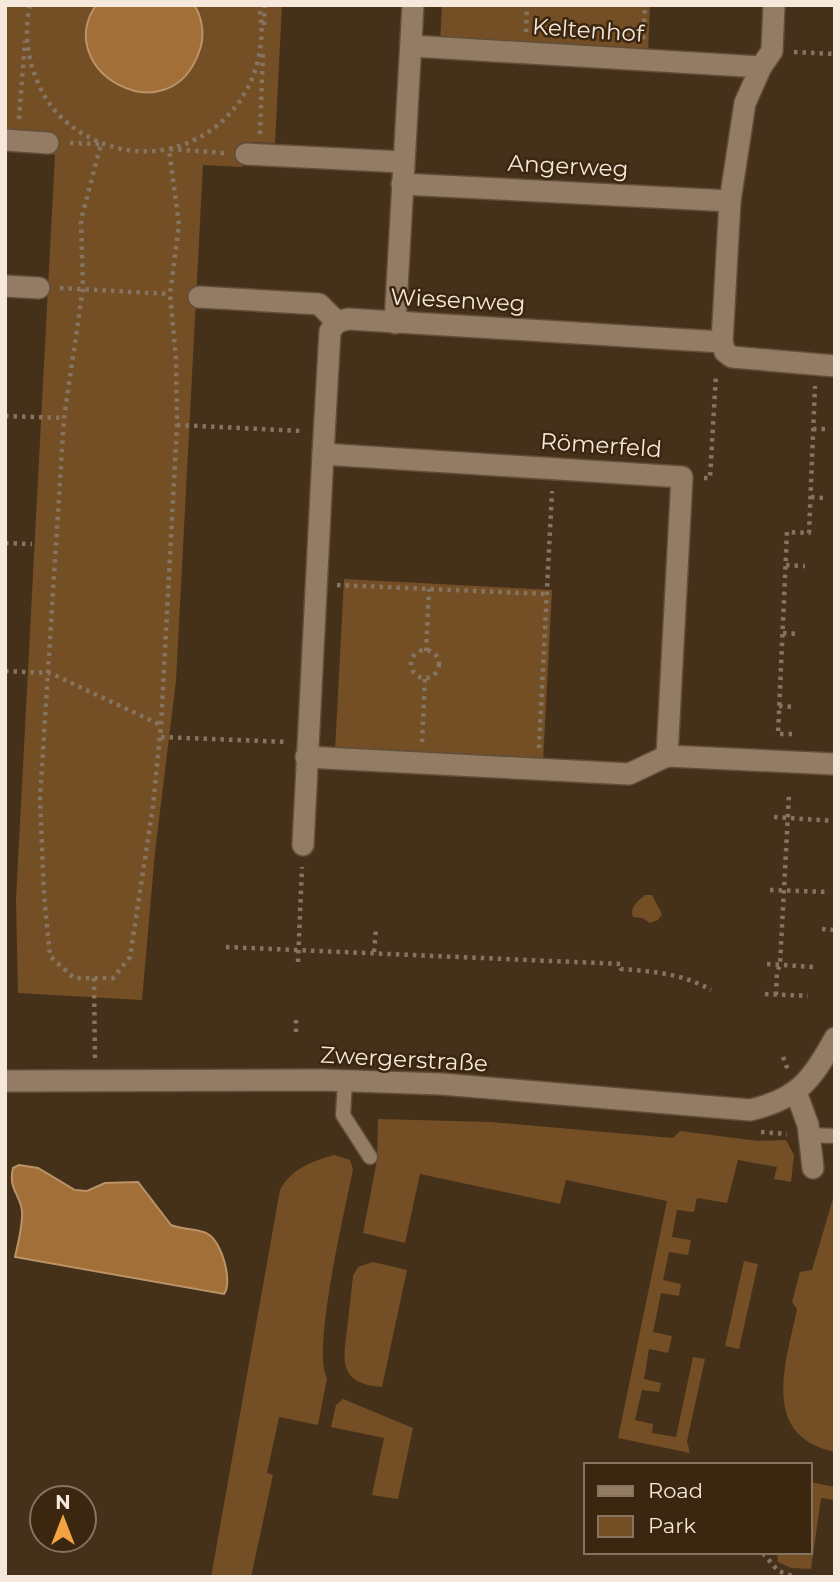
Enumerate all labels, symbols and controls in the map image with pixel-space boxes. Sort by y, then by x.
street label: Keltenhof [531,12,646,48]
street label: Angerweg [507,149,629,183]
street label: Wiesenweg [390,282,526,318]
street label: Römerfeld [539,427,663,463]
street label: Zwergerstraße [319,1041,489,1077]
legend [584,1463,812,1554]
text: Road [648,1478,703,1503]
north arrow [28,1484,98,1554]
text: N [55,1491,71,1514]
text: Park [648,1513,696,1538]

